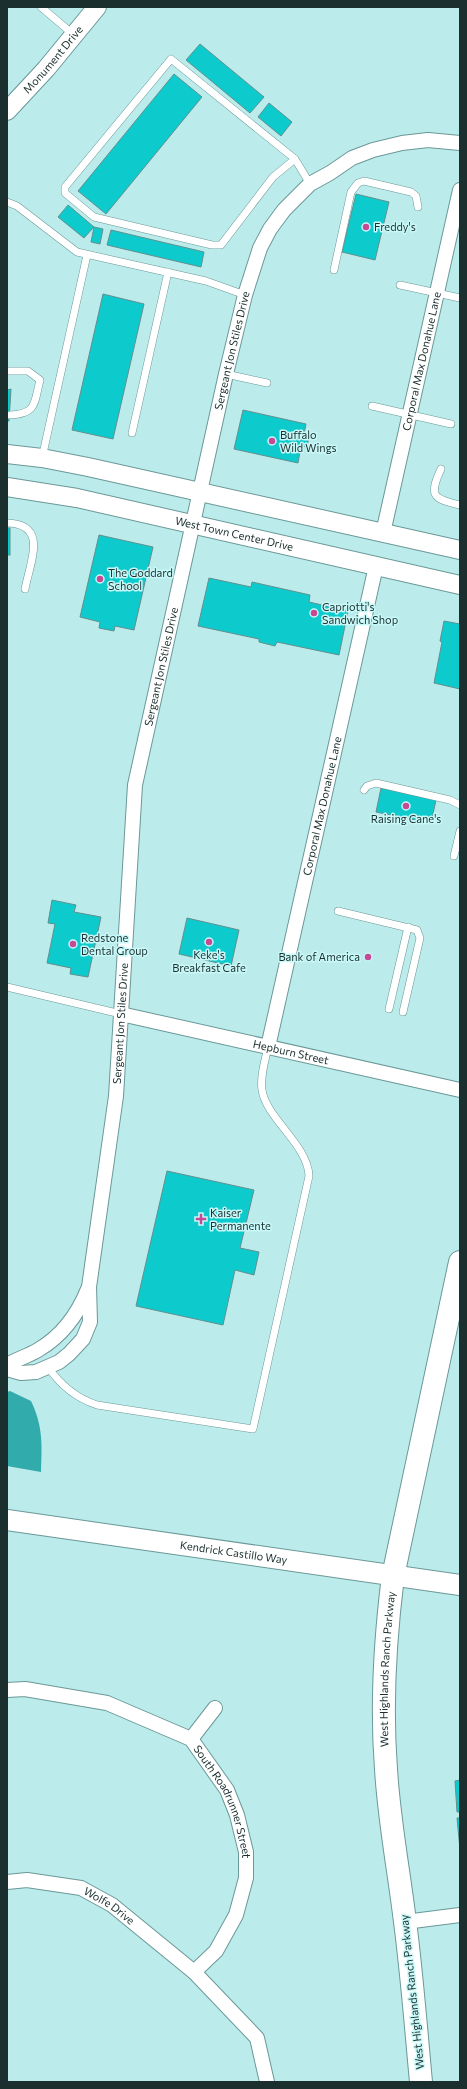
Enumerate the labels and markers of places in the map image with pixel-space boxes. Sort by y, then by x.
place label: Freddy's [374,220,416,233]
marker: Freddy's [361,222,371,232]
place label: Buffalo Wild Wings [280,428,337,454]
marker: Buffalo Wild Wings [267,436,277,446]
place label: The Goddard School [108,566,173,592]
marker: The Goddard School [95,574,105,584]
place label: Capriotti's Sandwich Shop [322,600,398,626]
marker: Capriotti's Sandwich Shop [309,608,319,618]
marker: Raising Cane's [401,801,411,811]
place label: Raising Cane's [371,812,441,825]
place label: Redstone Dental Group [81,931,148,957]
marker: Keke's Breakfast Cafe [204,937,214,947]
marker: Redstone Dental Group [68,939,78,949]
place label: Keke's Breakfast Cafe [172,948,246,974]
place label: Bank of America [278,950,360,963]
marker: Bank of America [363,952,373,962]
place label: Kaiser Permanente [210,1206,271,1232]
marker: Kaiser Permanente [195,1213,207,1225]

